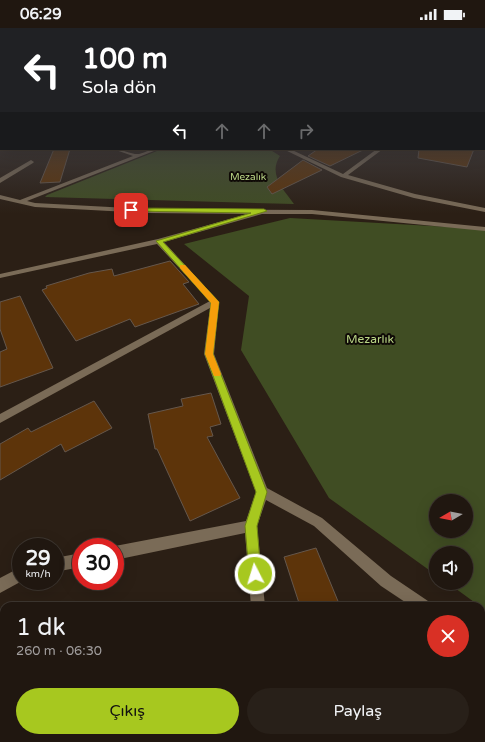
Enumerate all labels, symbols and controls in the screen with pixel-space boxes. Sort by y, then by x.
text: 06:29 [20,5,62,23]
text: 100 m [82,42,168,76]
icon: left [16,44,68,96]
text: Sola dön [82,76,157,98]
icon: left [169,120,191,142]
icon: ahead [211,120,233,142]
icon: ahead [253,120,275,142]
icon: right [295,120,317,142]
park label: Mezalık [230,171,267,183]
pin [114,193,148,227]
icon: arrive [120,199,142,221]
park label: Mezarlık [346,332,394,346]
north arrow [429,494,473,538]
map controls [429,494,473,590]
speed limit sign: 30 [72,538,124,590]
button: sound [429,546,473,590]
text: 29 [25,547,51,571]
position arrow [234,553,276,595]
text: km/h [25,568,51,580]
text: 1 dk [16,613,66,642]
button: close [427,615,469,657]
text: 260 m · 06:30 [16,643,102,659]
button: Çıkış [16,688,239,734]
button: Paylaş [247,688,469,734]

